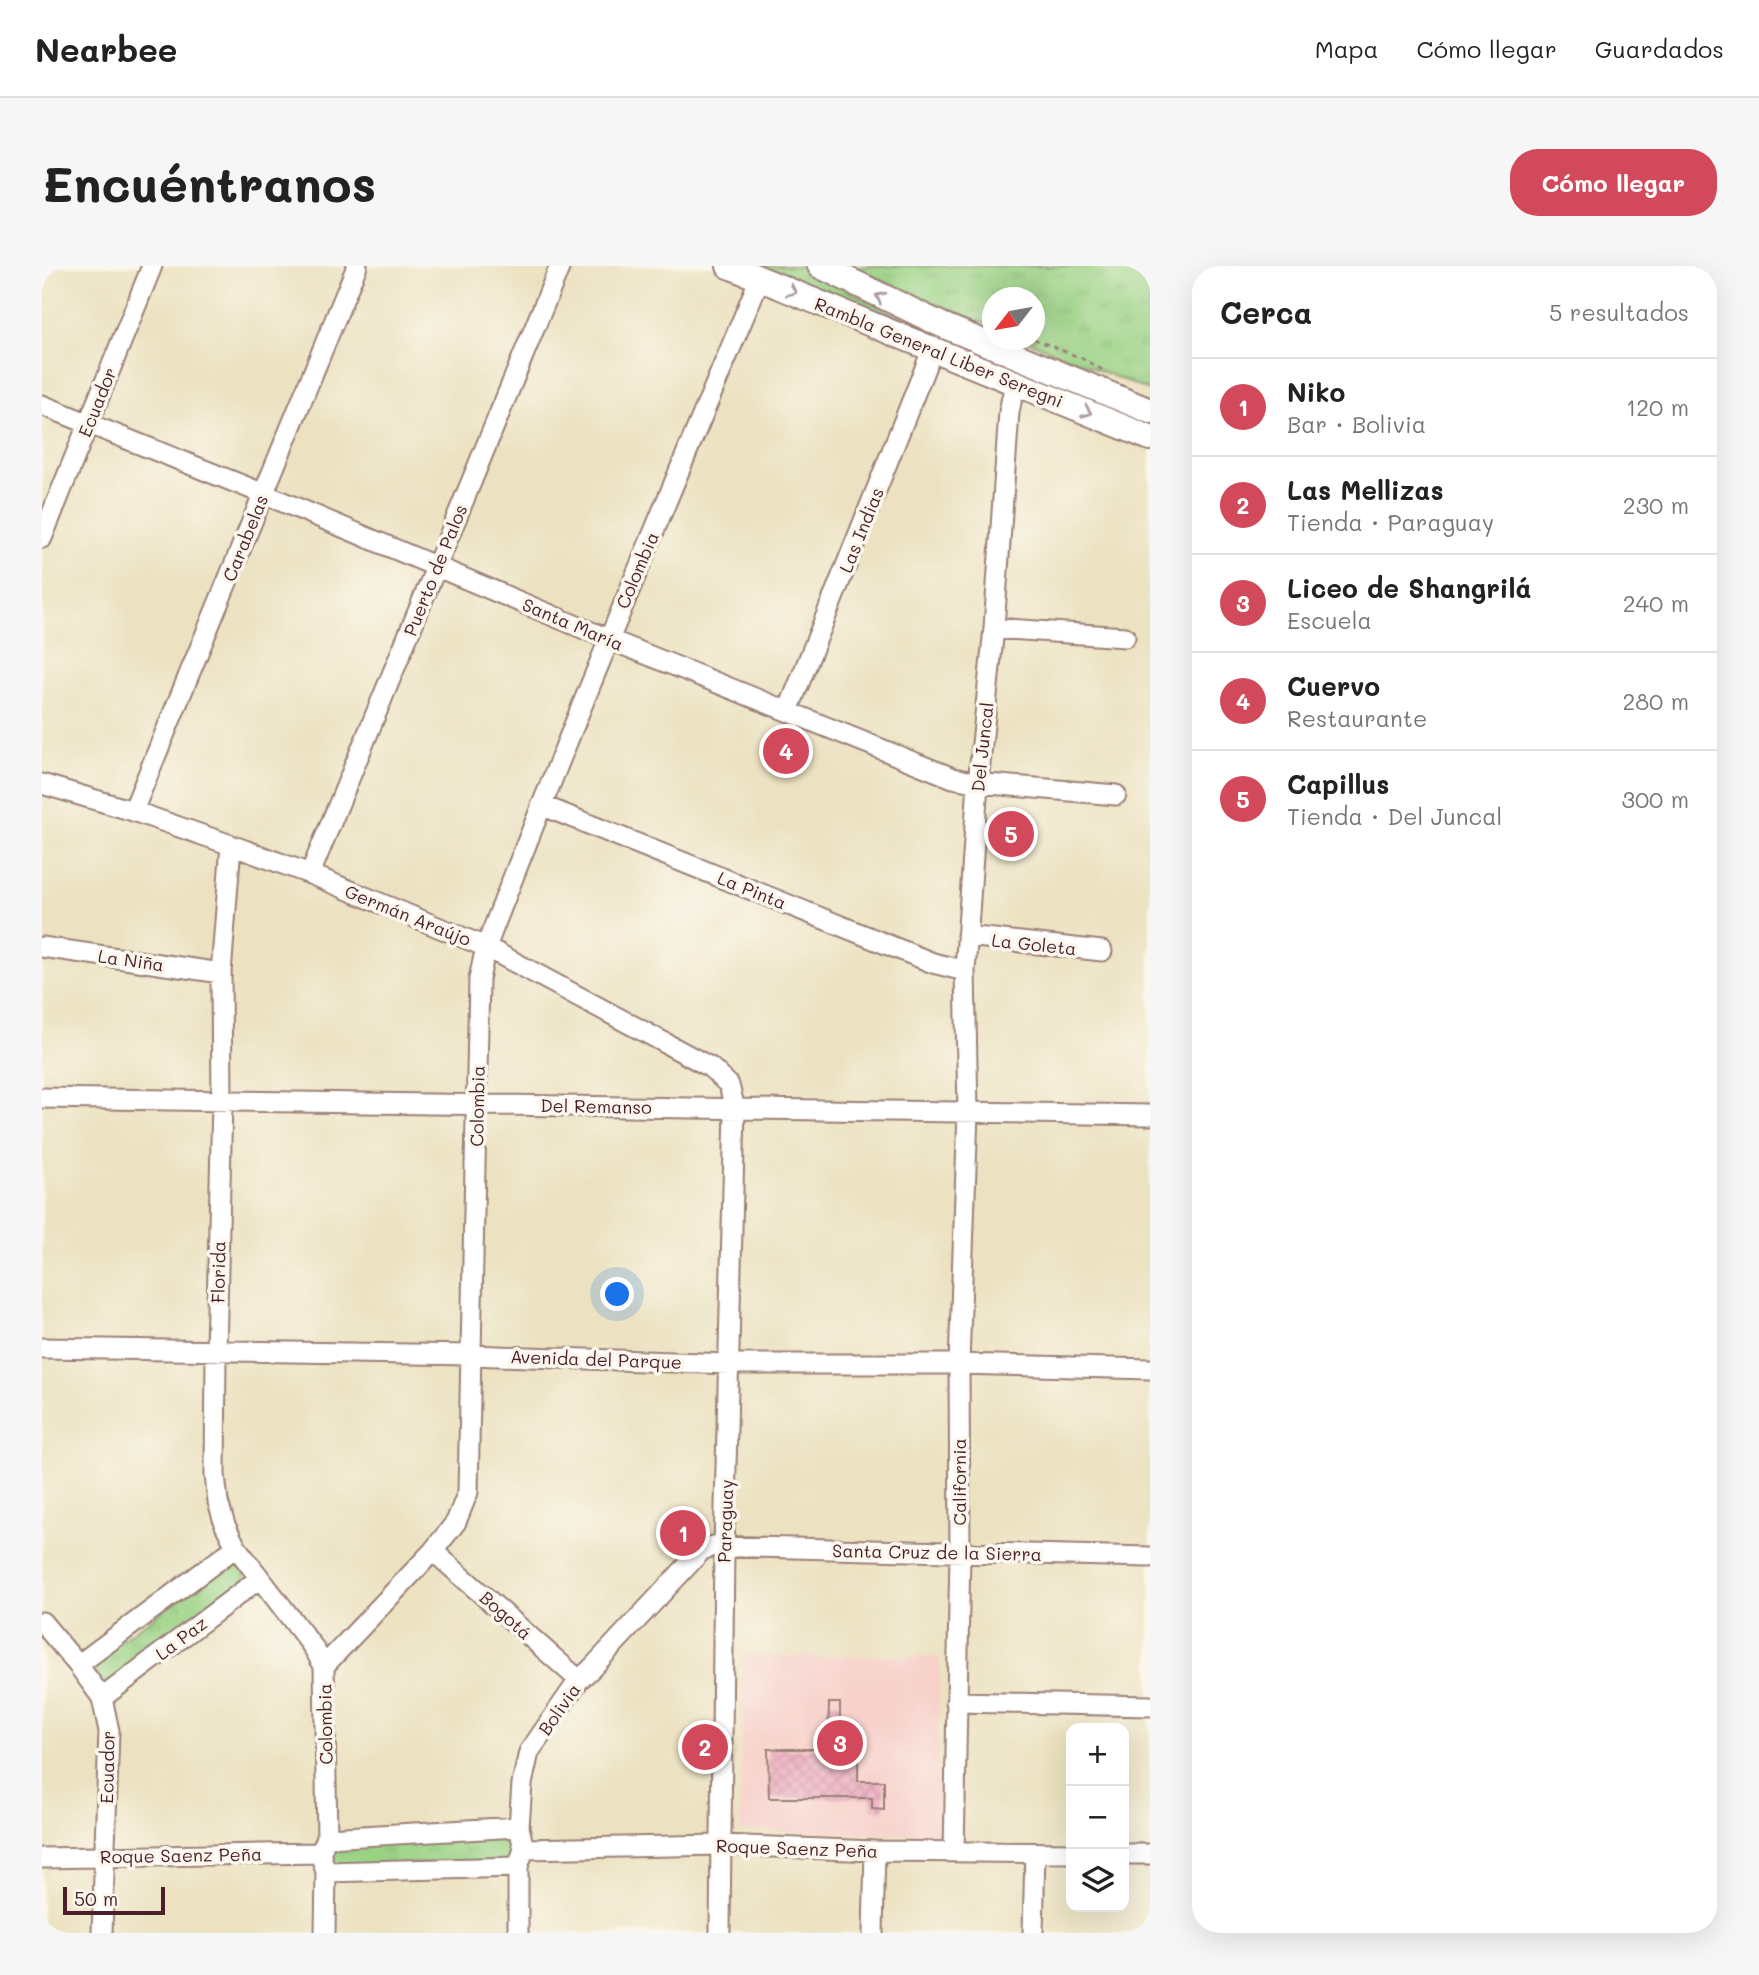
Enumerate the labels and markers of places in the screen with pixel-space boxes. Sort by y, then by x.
pin: 4 [763,725,809,777]
pin: 5 [988,808,1034,860]
pin: 1 [660,1507,706,1559]
pin: 3 [817,1717,863,1769]
pin: 2 [682,1721,728,1773]

